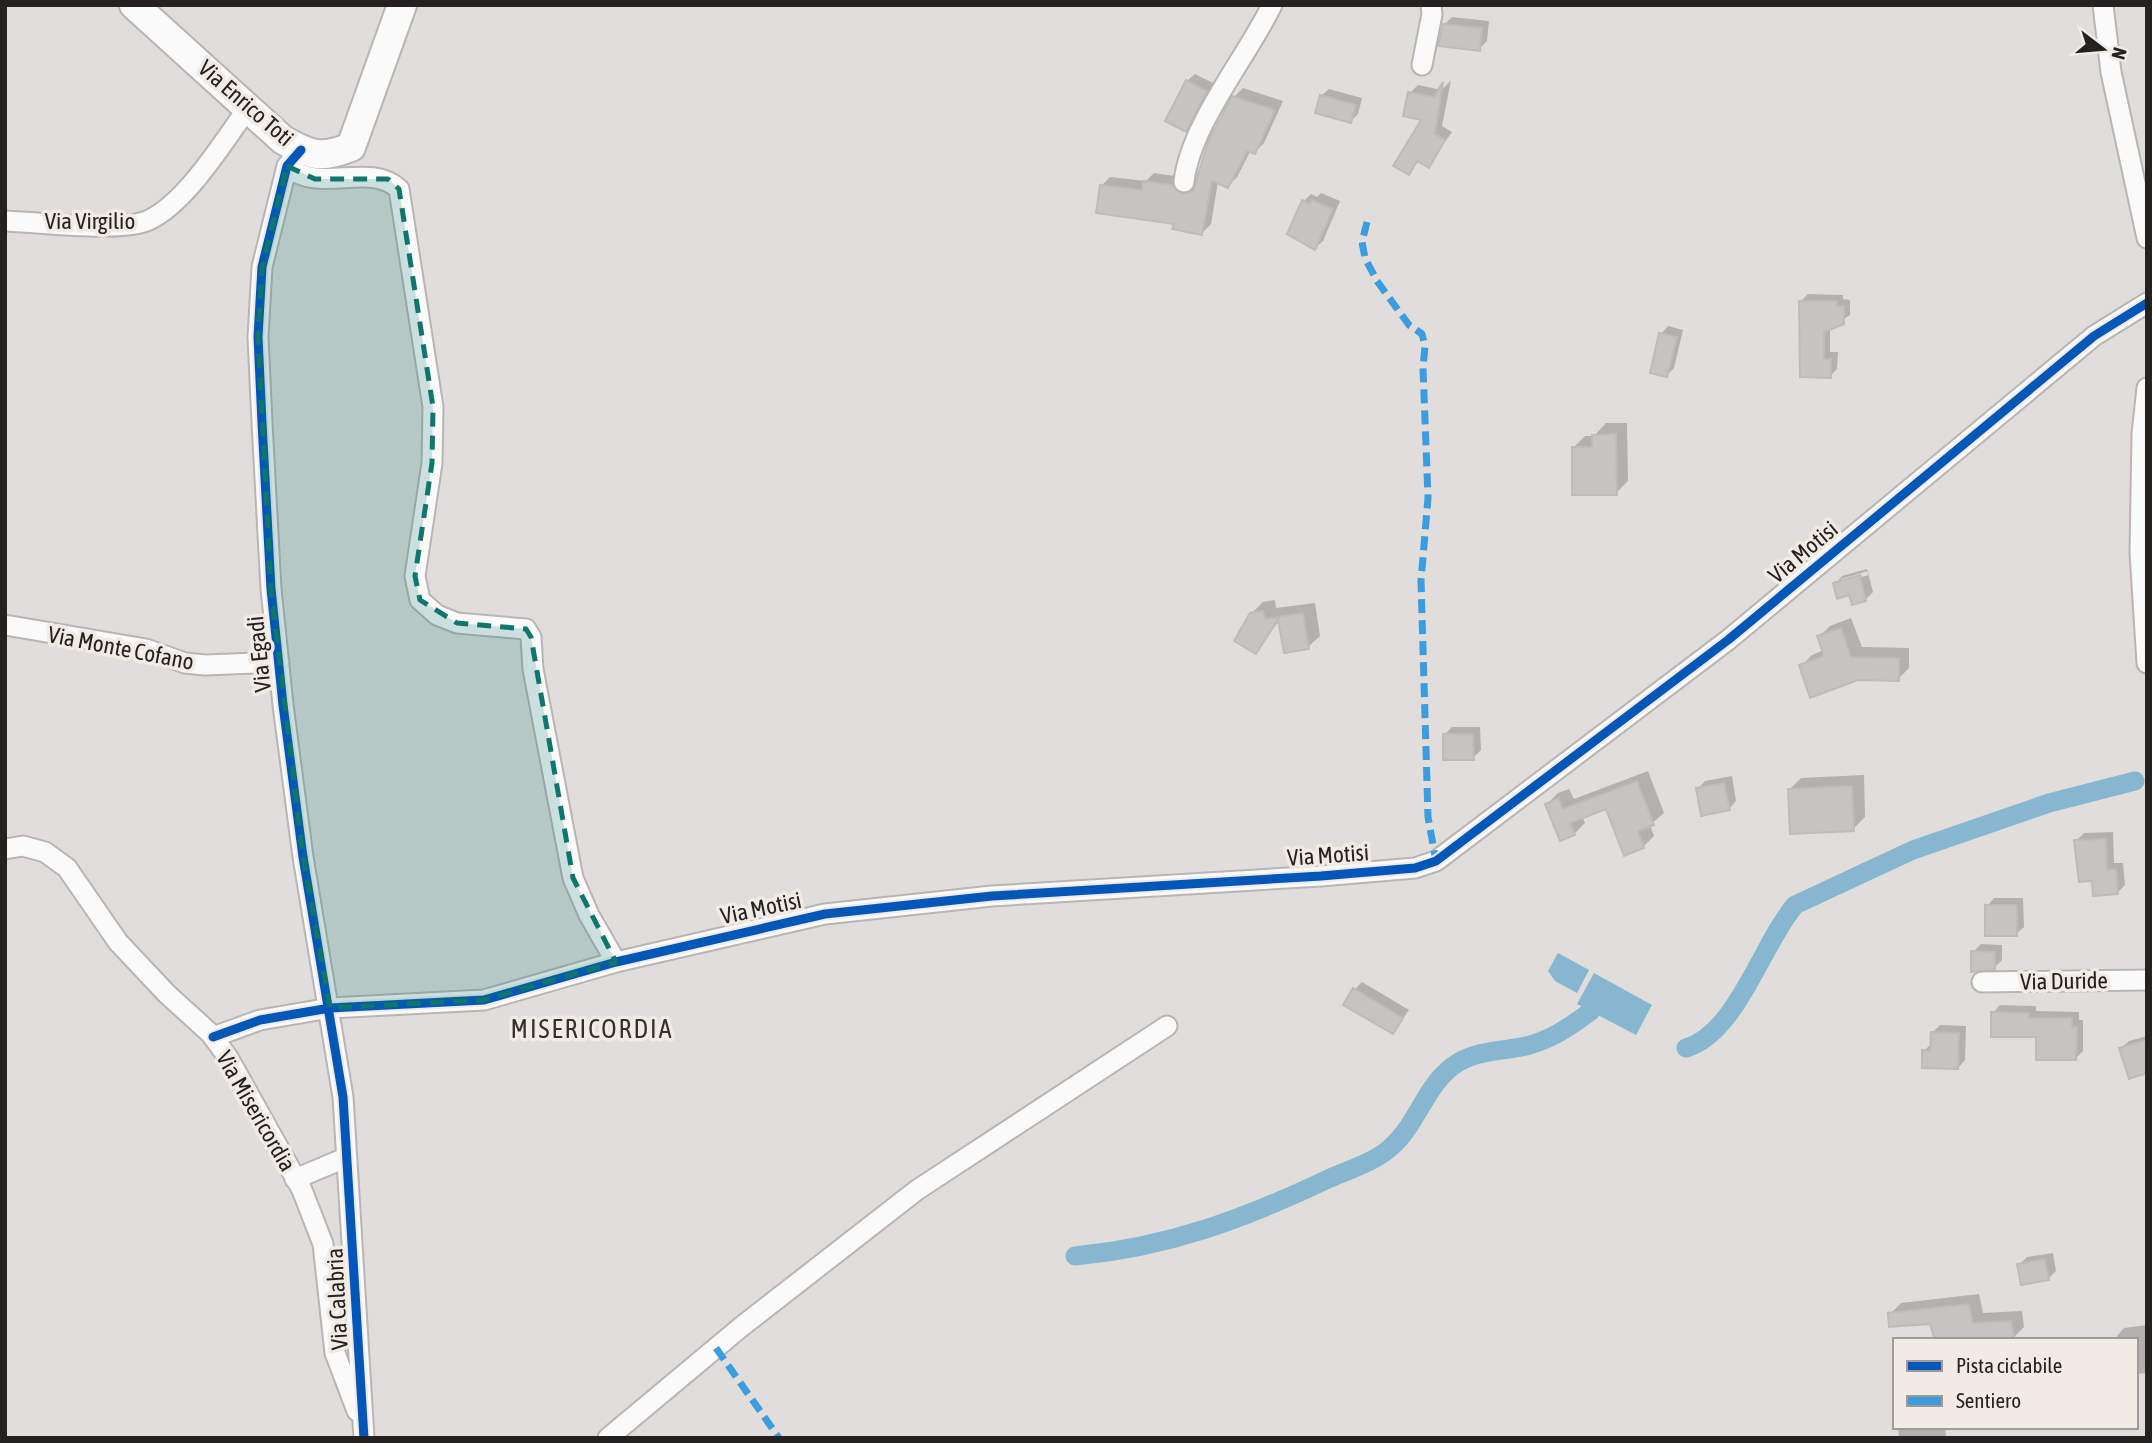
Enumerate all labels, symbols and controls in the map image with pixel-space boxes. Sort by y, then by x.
north arrow [2068,14,2138,84]
text: N [2107,45,2131,62]
street label: Via Enrico Toti [193,55,299,151]
street label: Via Virgilio [45,208,135,234]
street label: Via Motisi [1763,516,1843,588]
street label: Via Egadi [242,615,276,693]
street label: Via Monte Cofano [46,621,196,675]
street label: Via Motisi [1286,839,1370,871]
street label: Via Motisi [718,887,804,929]
street label: Via Duride [2020,967,2108,995]
district label: MISERICORDIA [511,1014,673,1044]
street label: Via Misericordia [211,1046,301,1176]
street label: Via Calabria [321,1247,353,1351]
legend [1893,1338,2138,1429]
text: Pista ciclabile [1956,1353,2062,1377]
text: Sentiero [1956,1388,2021,1412]

